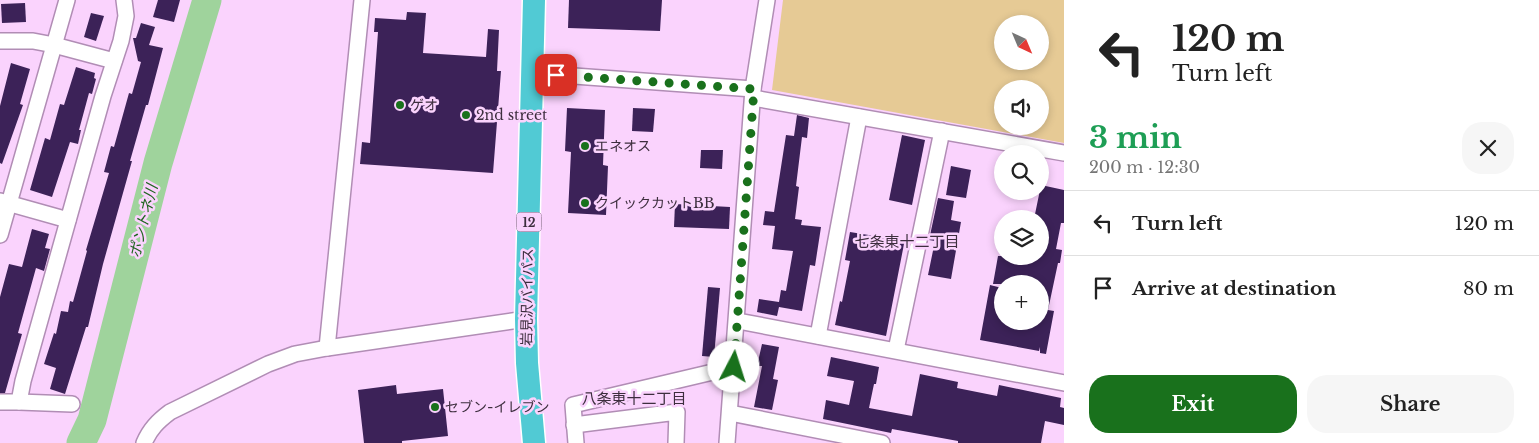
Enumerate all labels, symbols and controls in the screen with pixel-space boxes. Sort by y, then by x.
north arrow [994,15,1049,70]
map controls [994,15,1049,330]
text: 120 m [1172,17,1285,60]
icon: left [1089,20,1154,85]
pin [535,54,577,96]
text: Turn left [1172,60,1272,87]
icon: arrive [542,61,570,89]
button: sound [994,80,1049,135]
place label: ゲオ [410,96,438,114]
marker: ゲオ [394,99,406,111]
place label: 2nd street [476,106,548,124]
marker: 2nd street [460,109,472,121]
text: 3 min [1089,119,1182,156]
button: close [1462,122,1514,174]
place label: エネオス [595,137,651,155]
marker: エネオス [579,140,591,152]
button: search [994,145,1049,200]
text: 200 m · 12:30 [1089,157,1200,177]
water label: ポントネ川 [125,180,162,260]
place label: クイックカットBB [595,194,715,212]
marker: クイックカットBB [579,197,591,209]
icon: left [1089,209,1117,237]
button: layers [994,210,1049,265]
road number: 12 [516,212,542,232]
text: Turn left [1132,212,1223,235]
text: 120 m [1454,212,1514,235]
district label: 七条東十二丁目 [854,232,960,251]
street label: 岩見沢バイパス [517,248,537,346]
icon: arrive [1089,274,1117,302]
button: + [994,275,1049,330]
text: Arrive at destination [1132,277,1336,300]
text: 80 m [1463,277,1514,300]
position arrow [707,340,759,392]
button: Exit [1089,375,1297,433]
button: Share [1307,375,1514,433]
district label: 八条東十二丁目 [581,389,687,408]
place label: セブン-イレブン [445,398,549,416]
marker: セブン-イレブン [429,401,441,413]

